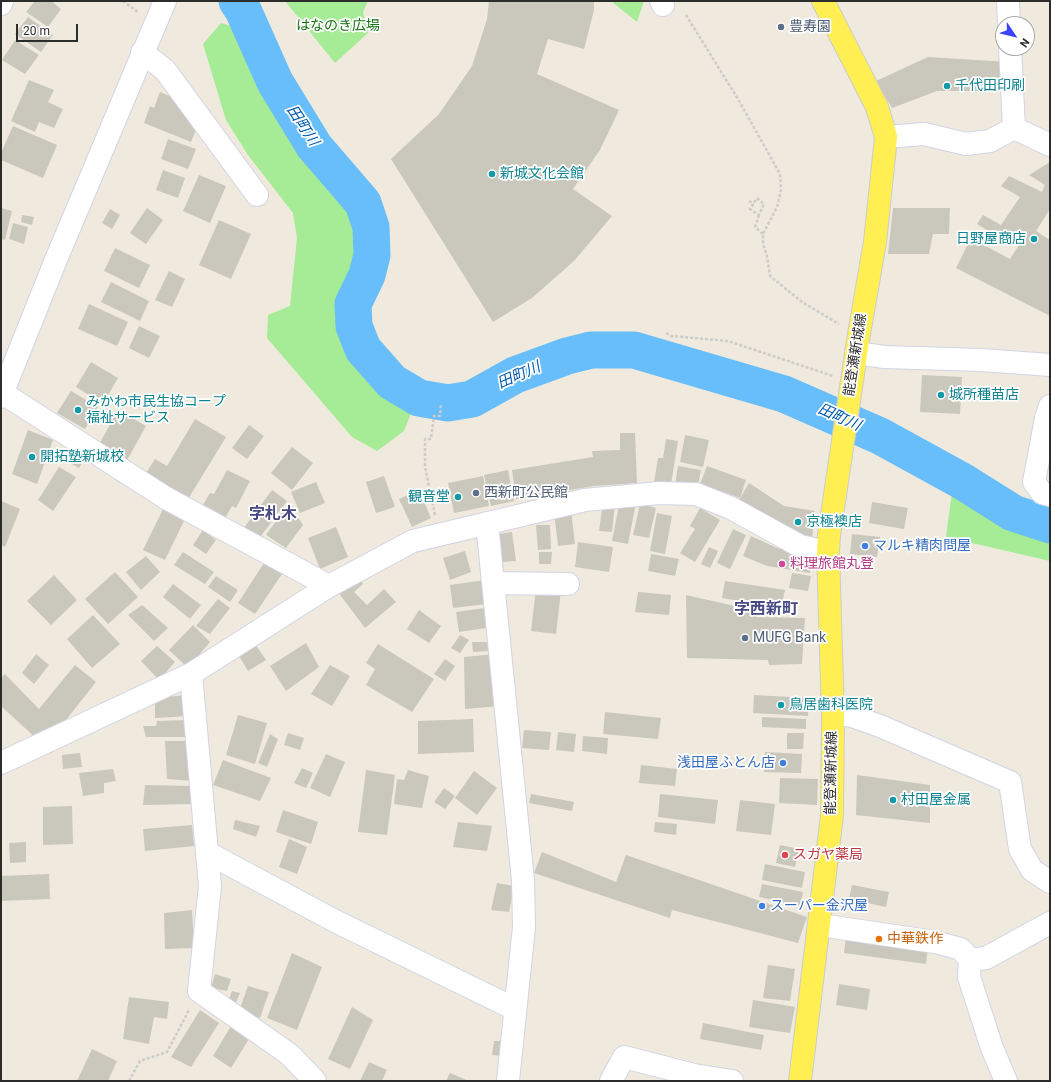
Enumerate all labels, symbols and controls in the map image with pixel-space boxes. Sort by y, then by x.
scale bar [18,16,80,42]
north arrow [995,16,1035,56]
park label: はなのき広場 [296,18,380,34]
place label: 豊寿園 [789,19,831,35]
marker: 豊寿園 [776,22,786,32]
text: 20 m [23,24,50,38]
text: N [1017,36,1032,49]
place label: 千代田印刷 [955,78,1025,94]
marker: 千代田印刷 [942,81,952,91]
water label: 田町川 [282,102,322,150]
place label: 新城文化会館 [500,166,584,182]
marker: 新城文化会館 [487,169,497,179]
place label: 日野屋商店 [956,231,1026,247]
marker: 日野屋商店 [1029,234,1039,244]
street label: 能登瀬新城線 [841,312,871,398]
water label: 田町川 [495,359,543,393]
place label: 城所種苗店 [949,387,1019,403]
marker: 城所種苗店 [936,390,946,400]
place label: みかわ市民生協コープ 福祉サービス [86,394,226,426]
water label: 田町川 [815,401,863,435]
marker: みかわ市民生協コープ 福祉サービス [73,405,83,415]
place label: 開拓塾新城校 [40,449,124,465]
marker: 開拓塾新城校 [27,452,37,462]
place label: 西新町公民館 [484,485,568,501]
marker: 西新町公民館 [471,488,481,498]
place label: 観音堂 [408,489,450,505]
marker: 観音堂 [453,492,463,502]
district label: 字札木 [249,505,297,525]
place label: 京極襖店 [806,514,862,530]
marker: 京極襖店 [793,517,803,527]
place label: マルキ精肉問屋 [873,538,971,554]
marker: マルキ精肉問屋 [860,541,870,551]
place label: 料理旅館丸登 [790,556,874,572]
marker: 料理旅館丸登 [777,559,787,569]
district label: 字西新町 [734,600,798,620]
place label: MUFG Bank [753,630,826,646]
marker: MUFG Bank [740,633,750,643]
place label: 鳥居歯科医院 [789,697,873,713]
marker: 鳥居歯科医院 [776,700,786,710]
street label: 能登瀬新城線 [823,731,841,815]
place label: 浅田屋ふとん店 [677,755,775,771]
marker: 浅田屋ふとん店 [778,758,788,768]
place label: 村田屋金属 [901,792,971,808]
marker: 村田屋金属 [888,795,898,805]
place label: スガヤ薬局 [793,847,863,863]
marker: スガヤ薬局 [780,850,790,860]
place label: スーパー金沢屋 [770,898,868,914]
marker: スーパー金沢屋 [757,901,767,911]
place label: 中華鉄作 [887,931,943,947]
marker: 中華鉄作 [874,934,884,944]

